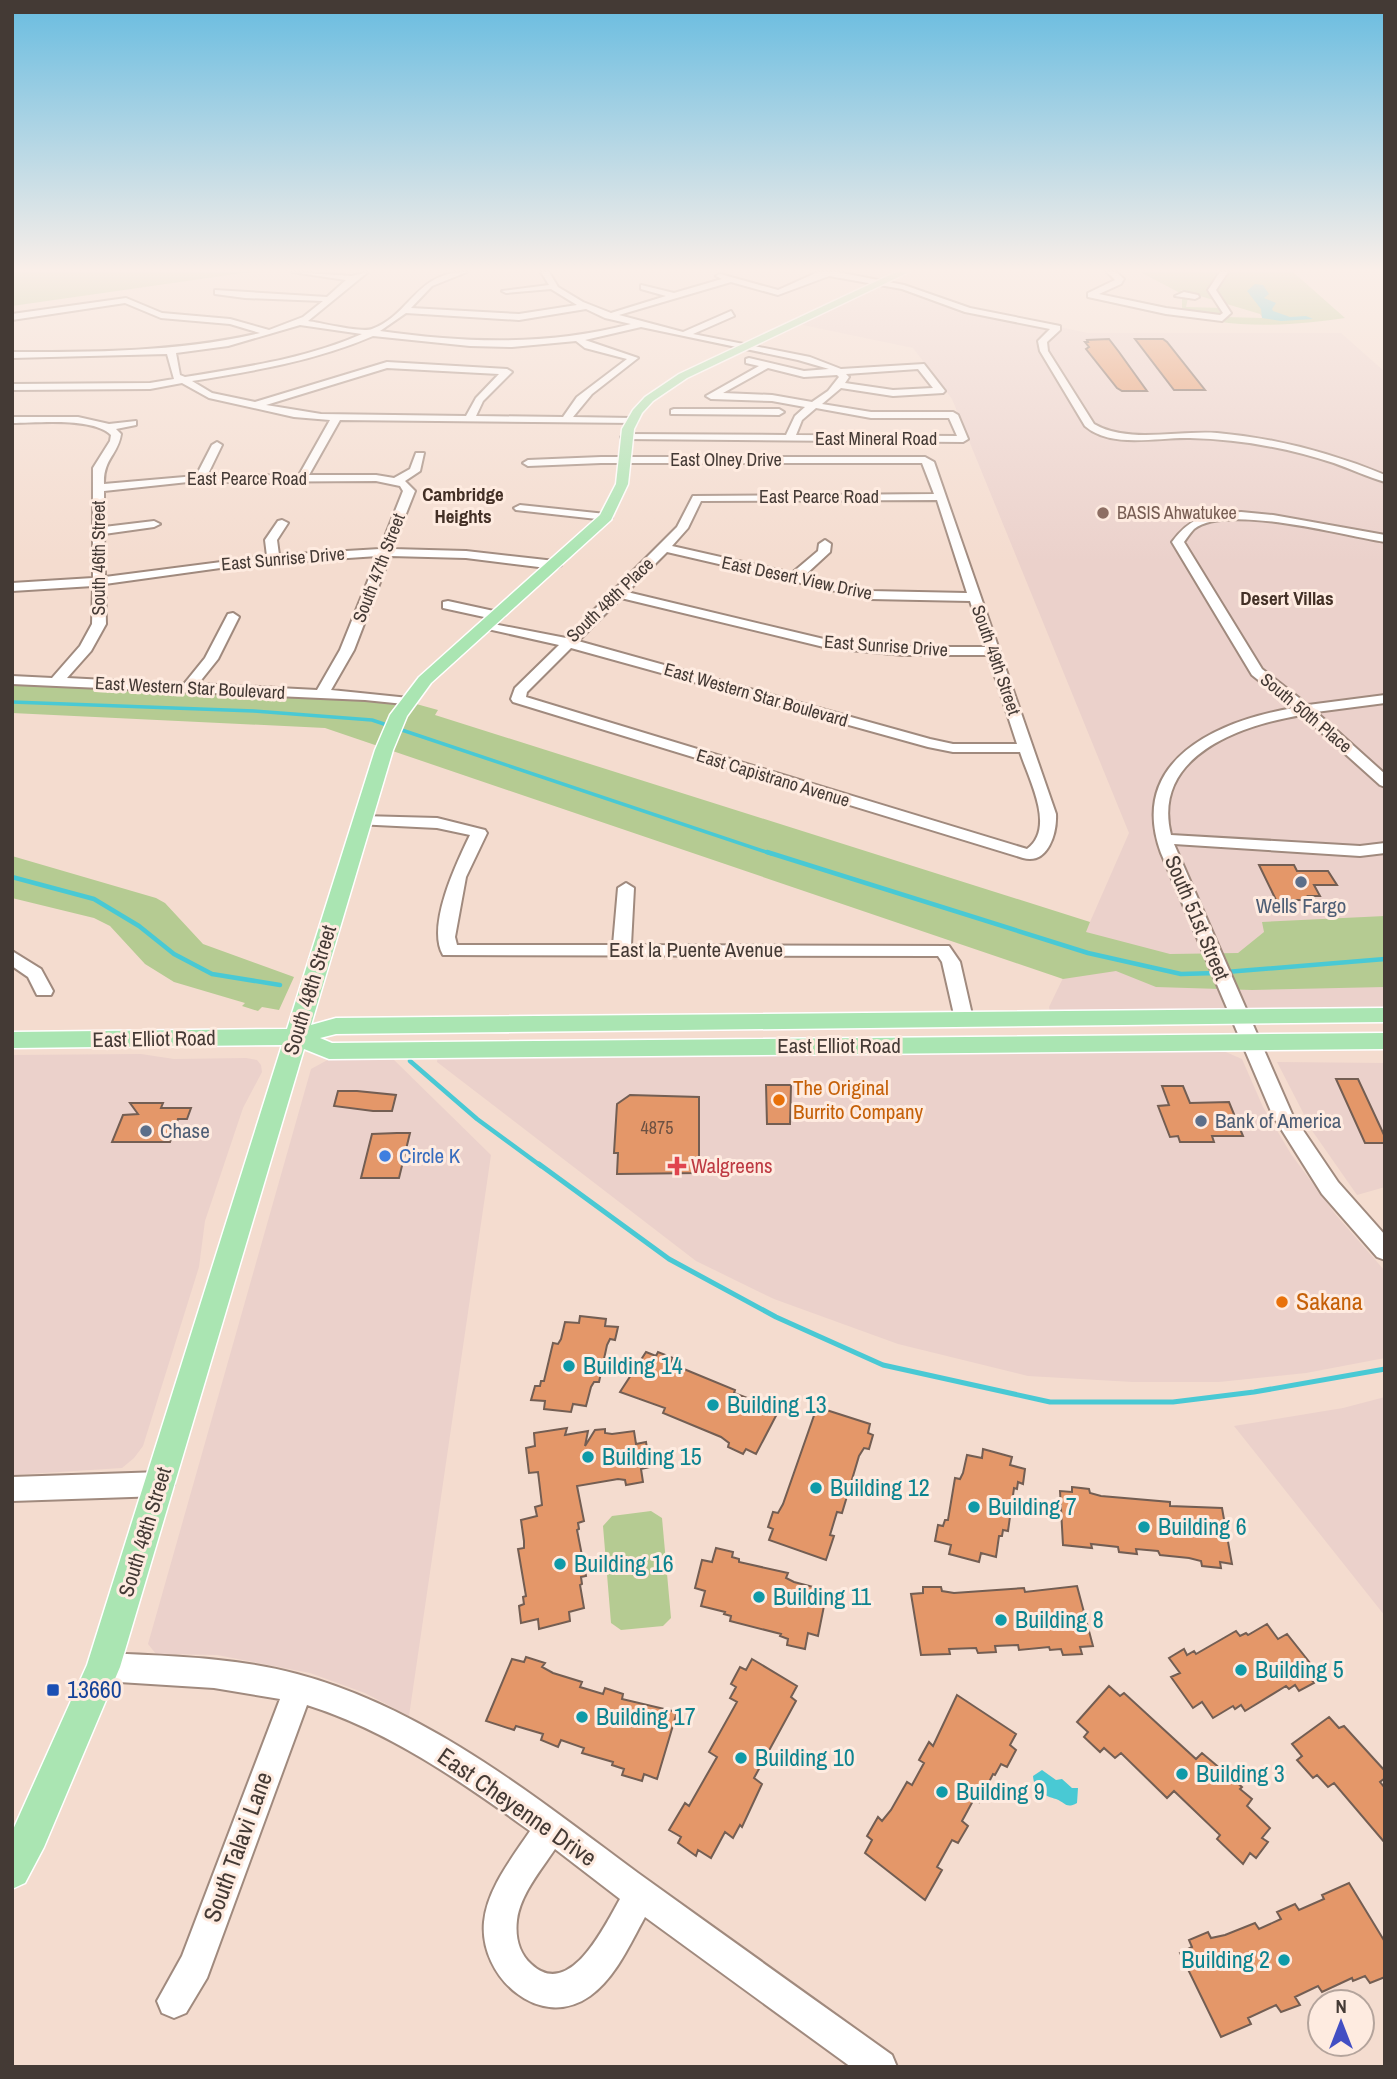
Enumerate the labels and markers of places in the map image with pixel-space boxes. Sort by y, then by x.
place label: BASIS Ahwatukee [1117,500,1237,525]
marker: BASIS Ahwatukee [1095,505,1111,521]
marker: Wells Fargo [1293,874,1309,890]
place label: Wells Fargo [1256,891,1346,920]
place label: The Original Burrito Company [793,1073,924,1126]
marker: The Original Burrito Company [771,1092,787,1108]
place label: Bank of America [1215,1106,1342,1135]
marker: Bank of America [1193,1113,1209,1129]
place label: Chase [160,1116,210,1145]
marker: Chase [138,1123,154,1139]
place label: Circle K [399,1141,461,1170]
marker: Circle K [377,1148,393,1164]
place label: Walgreens [691,1151,773,1180]
marker: Walgreens [669,1158,685,1174]
place label: Sakana [1296,1285,1363,1317]
marker: Sakana [1274,1294,1290,1310]
place label: Building 14 [583,1349,683,1381]
marker: Building 14 [561,1358,577,1374]
place label: Building 13 [727,1388,827,1420]
marker: Building 13 [705,1397,721,1413]
place label: Building 15 [602,1440,702,1472]
marker: Building 15 [580,1449,596,1465]
place label: Building 12 [830,1471,930,1503]
marker: Building 12 [808,1480,824,1496]
place label: Building 7 [988,1490,1077,1522]
marker: Building 7 [966,1499,982,1515]
place label: Building 6 [1158,1510,1247,1542]
marker: Building 6 [1136,1519,1152,1535]
place label: Building 16 [574,1547,674,1579]
marker: Building 16 [552,1556,568,1572]
place label: Building 11 [773,1580,871,1612]
marker: Building 11 [751,1589,767,1605]
place label: Building 8 [1015,1603,1104,1635]
marker: Building 8 [993,1612,1009,1628]
place label: Building 5 [1255,1653,1344,1685]
marker: Building 5 [1233,1662,1249,1678]
place label: 13660 [67,1673,122,1705]
marker: 13660 [45,1682,61,1698]
place label: Building 17 [596,1700,696,1732]
marker: Building 17 [574,1709,590,1725]
place label: Building 10 [755,1741,855,1773]
marker: Building 10 [733,1750,749,1766]
place label: Building 3 [1196,1757,1285,1789]
marker: Building 3 [1174,1766,1190,1782]
place label: Building 9 [956,1775,1045,1807]
marker: Building 9 [934,1784,950,1800]
place label: Building 2 [1181,1943,1270,1975]
marker: Building 2 [1276,1952,1292,1968]

